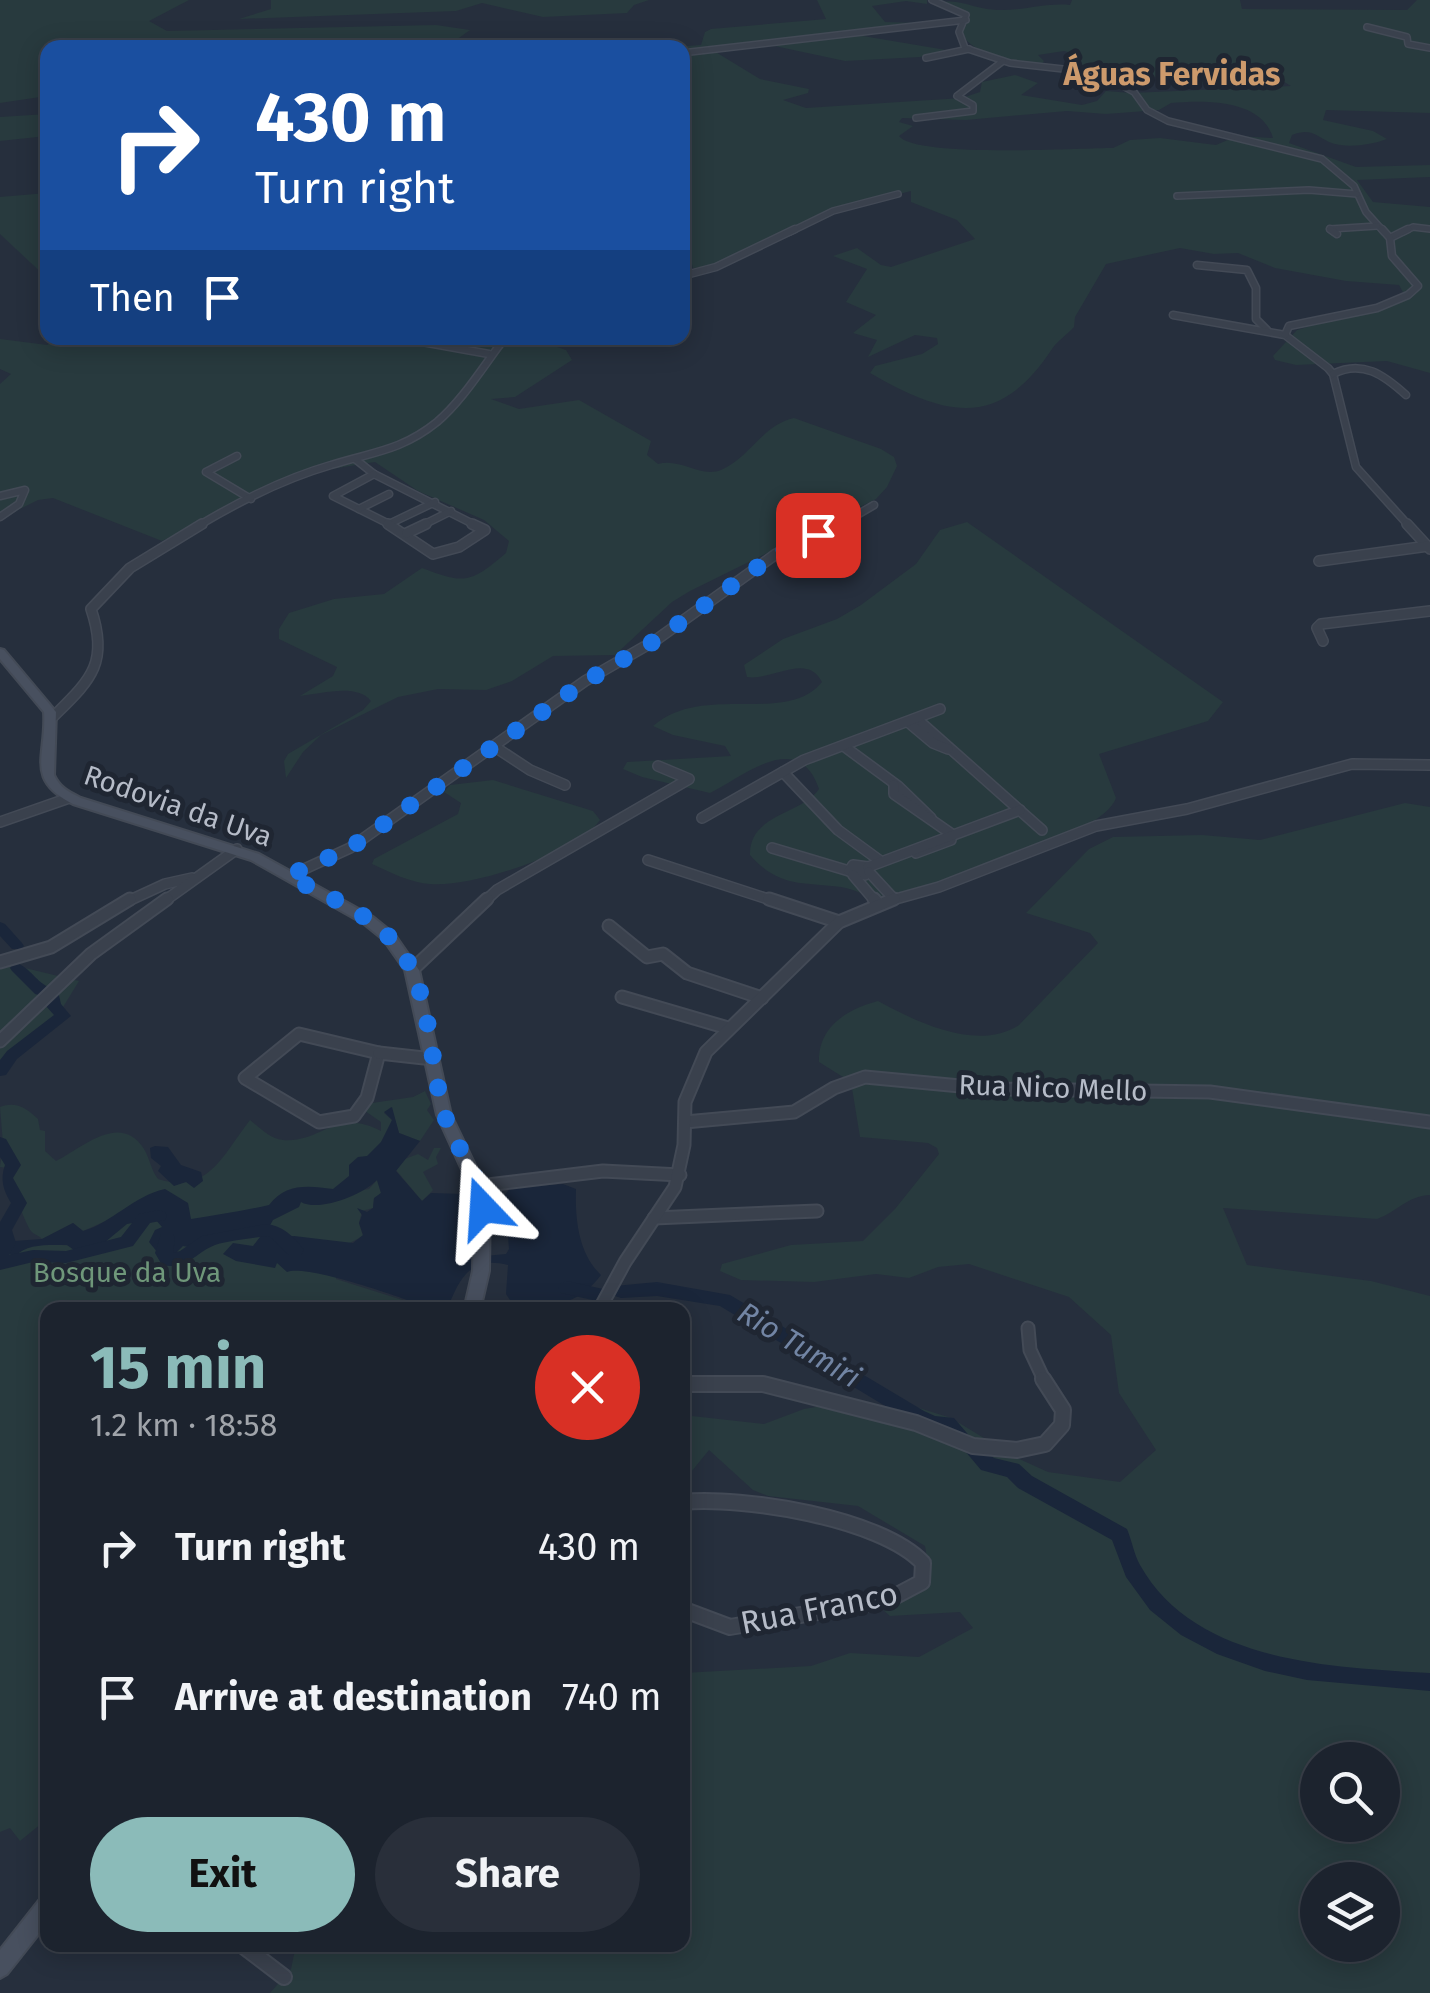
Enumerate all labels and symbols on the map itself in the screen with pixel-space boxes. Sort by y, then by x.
district label: Águas Fervidas [1062,53,1281,93]
pin [776,493,861,578]
street label: Rodovia da Uva [80,758,276,854]
street label: Rua Nico Mello [958,1068,1148,1108]
position arrow [431,1156,535,1260]
park label: Bosque da Uva [33,1256,221,1289]
water label: Rio Tumiri [731,1294,867,1396]
street label: Rua Franco [737,1574,901,1642]

